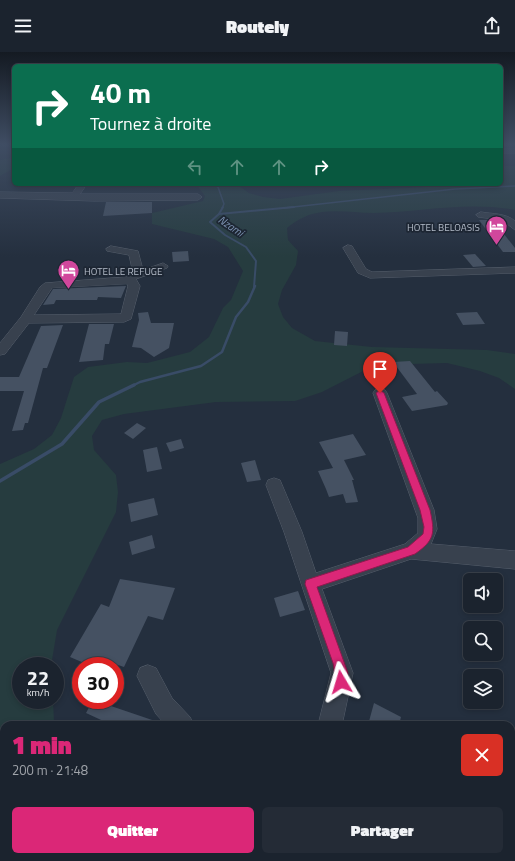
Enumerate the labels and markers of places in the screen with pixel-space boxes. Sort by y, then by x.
hotel icon: HOTEL BELOASIS [483,214,509,247]
place label: HOTEL BELOASIS [407,220,480,235]
hotel icon: HOTEL LE REFUGE [56,258,82,291]
place label: HOTEL LE REFUGE [84,264,163,279]
pin [363,352,397,393]

